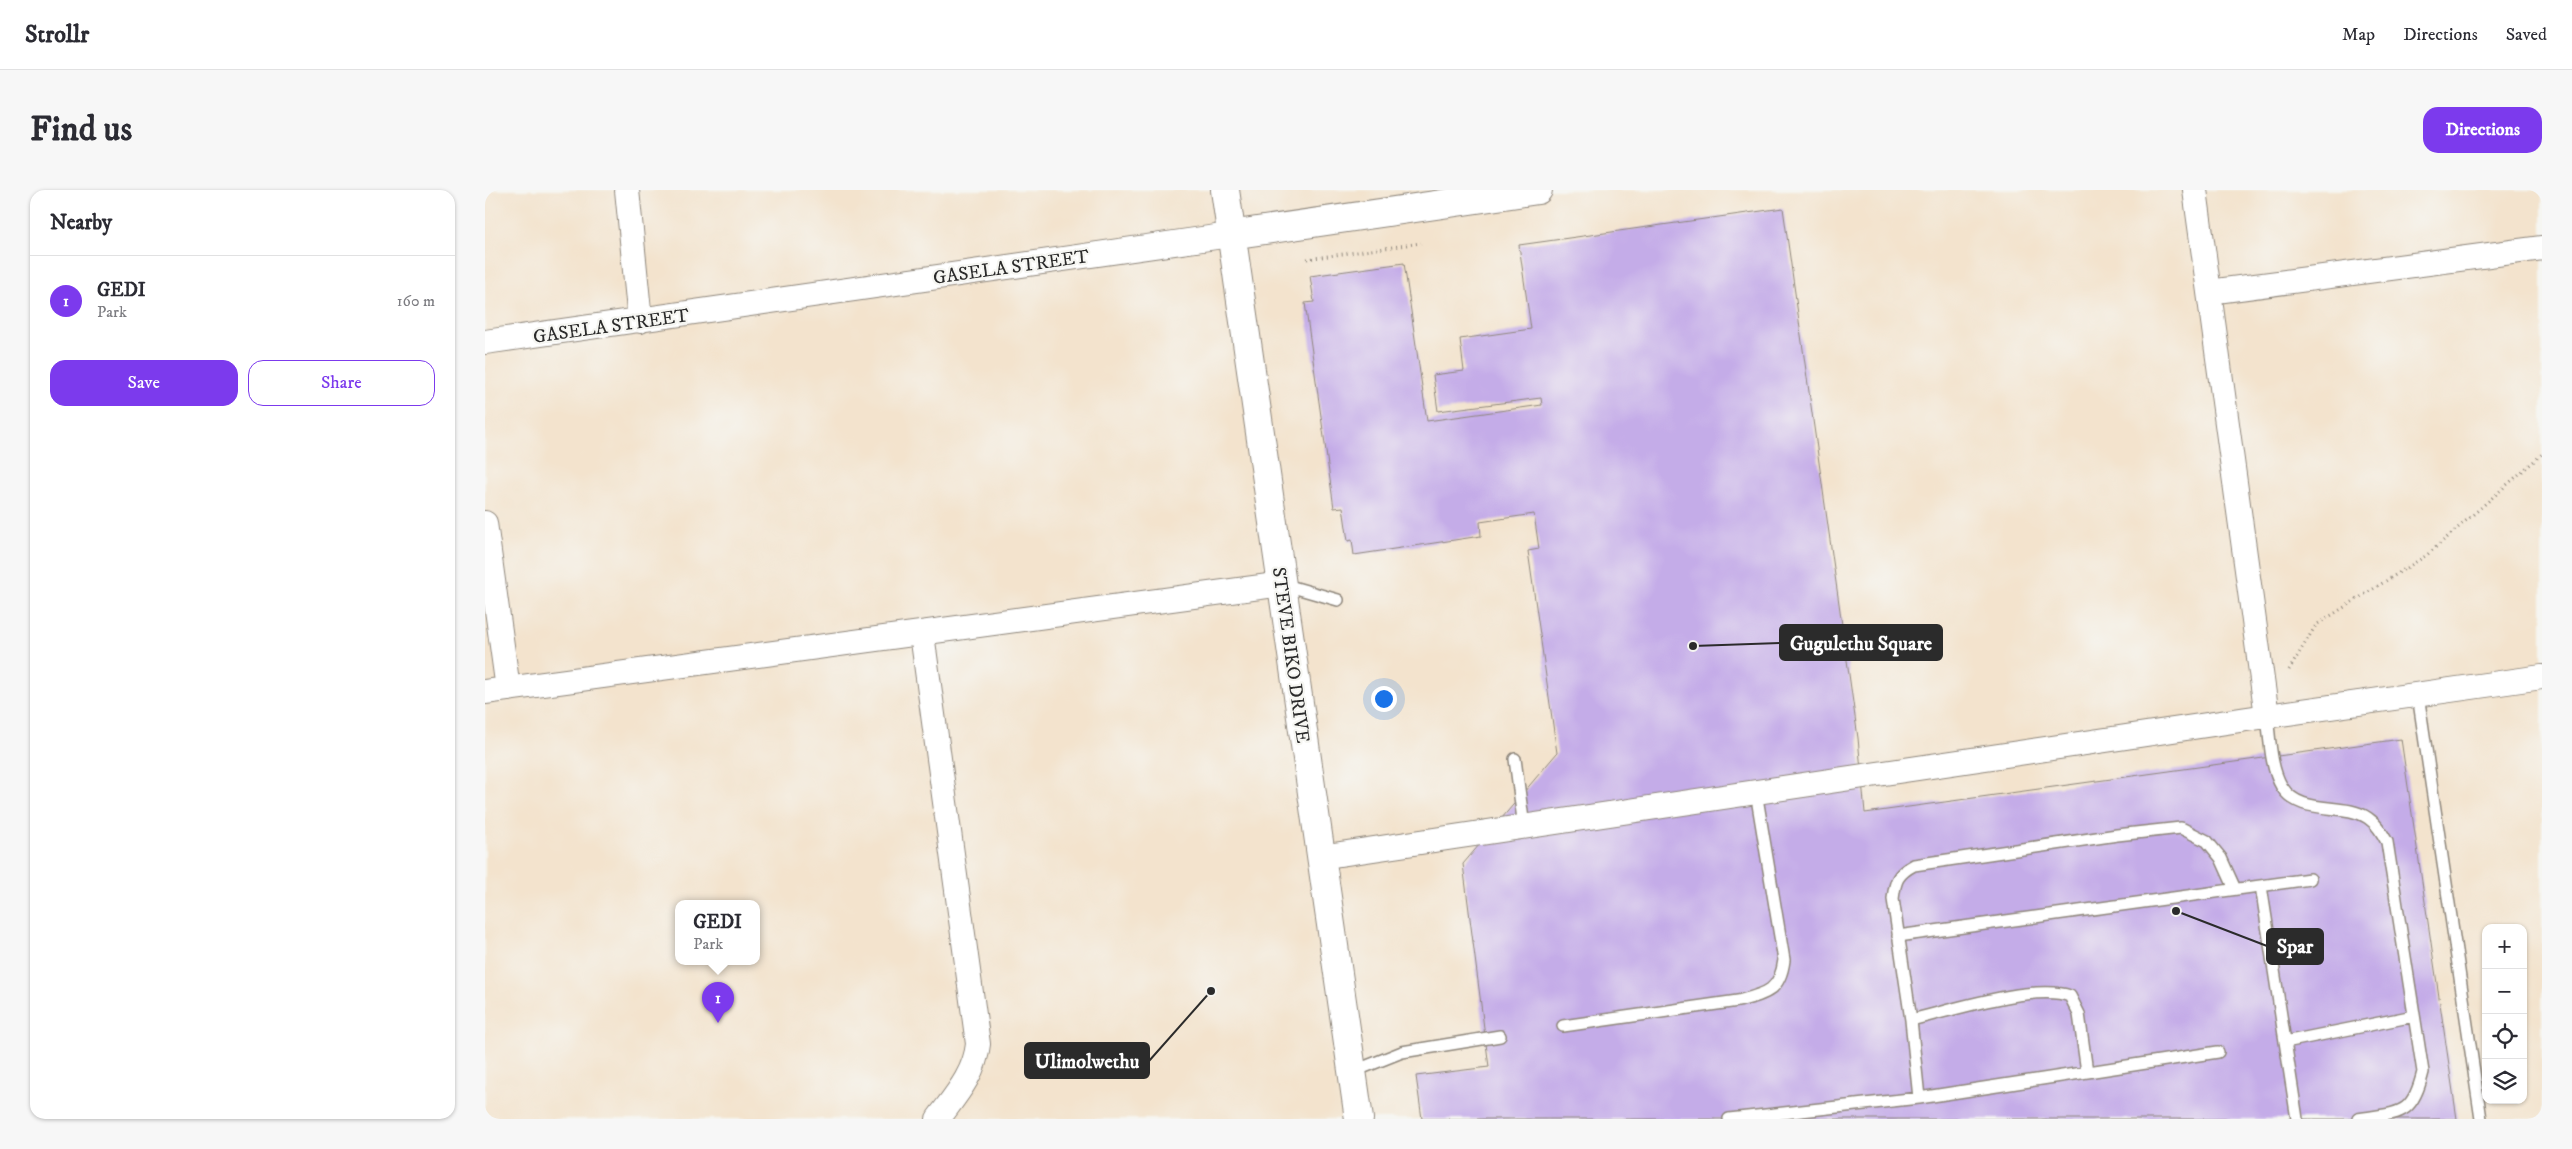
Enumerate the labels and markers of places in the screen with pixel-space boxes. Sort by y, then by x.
callout: Gugulethu Square [1780,625,1942,660]
callout: Spar [2267,929,2323,964]
pin: 1 [702,982,734,1023]
callout: Ulimolwethu [1025,1043,1149,1078]

